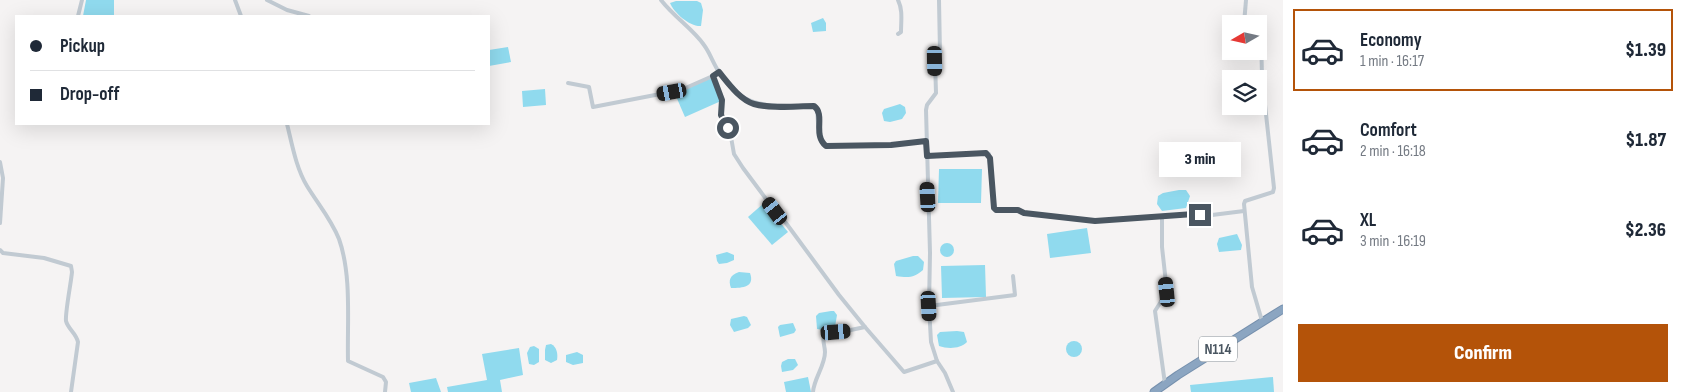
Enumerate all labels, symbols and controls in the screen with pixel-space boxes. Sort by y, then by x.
north arrow [1222,15,1268,60]
map controls [1222,15,1267,115]
icon: car [1300,28,1345,73]
text: Economy [1360,29,1422,52]
text: Pickup [60,35,105,58]
text: $1.39 [1625,39,1666,62]
car [927,46,942,76]
text: 1 min · 16:17 [1360,52,1424,71]
button: layers [1222,70,1267,115]
car [655,82,688,102]
text: Drop-off [60,83,120,106]
route start [717,117,739,139]
icon: car [1300,118,1345,163]
text: Comfort [1360,119,1417,142]
text: $1.87 [1626,129,1666,152]
callout: 3 min [1159,142,1241,178]
text: 2 min · 16:18 [1360,142,1426,161]
text: 3 min [1184,150,1216,169]
car [919,182,936,212]
car [759,195,790,227]
route end [1189,204,1211,226]
icon: car [1300,208,1345,253]
text: XL [1360,209,1376,232]
text: $2.36 [1625,219,1666,242]
text: 3 min · 16:19 [1360,232,1426,251]
car [1157,276,1176,308]
car [920,291,937,321]
car [820,323,851,341]
button: Confirm [1298,324,1668,382]
road number: N114 [1199,336,1237,362]

